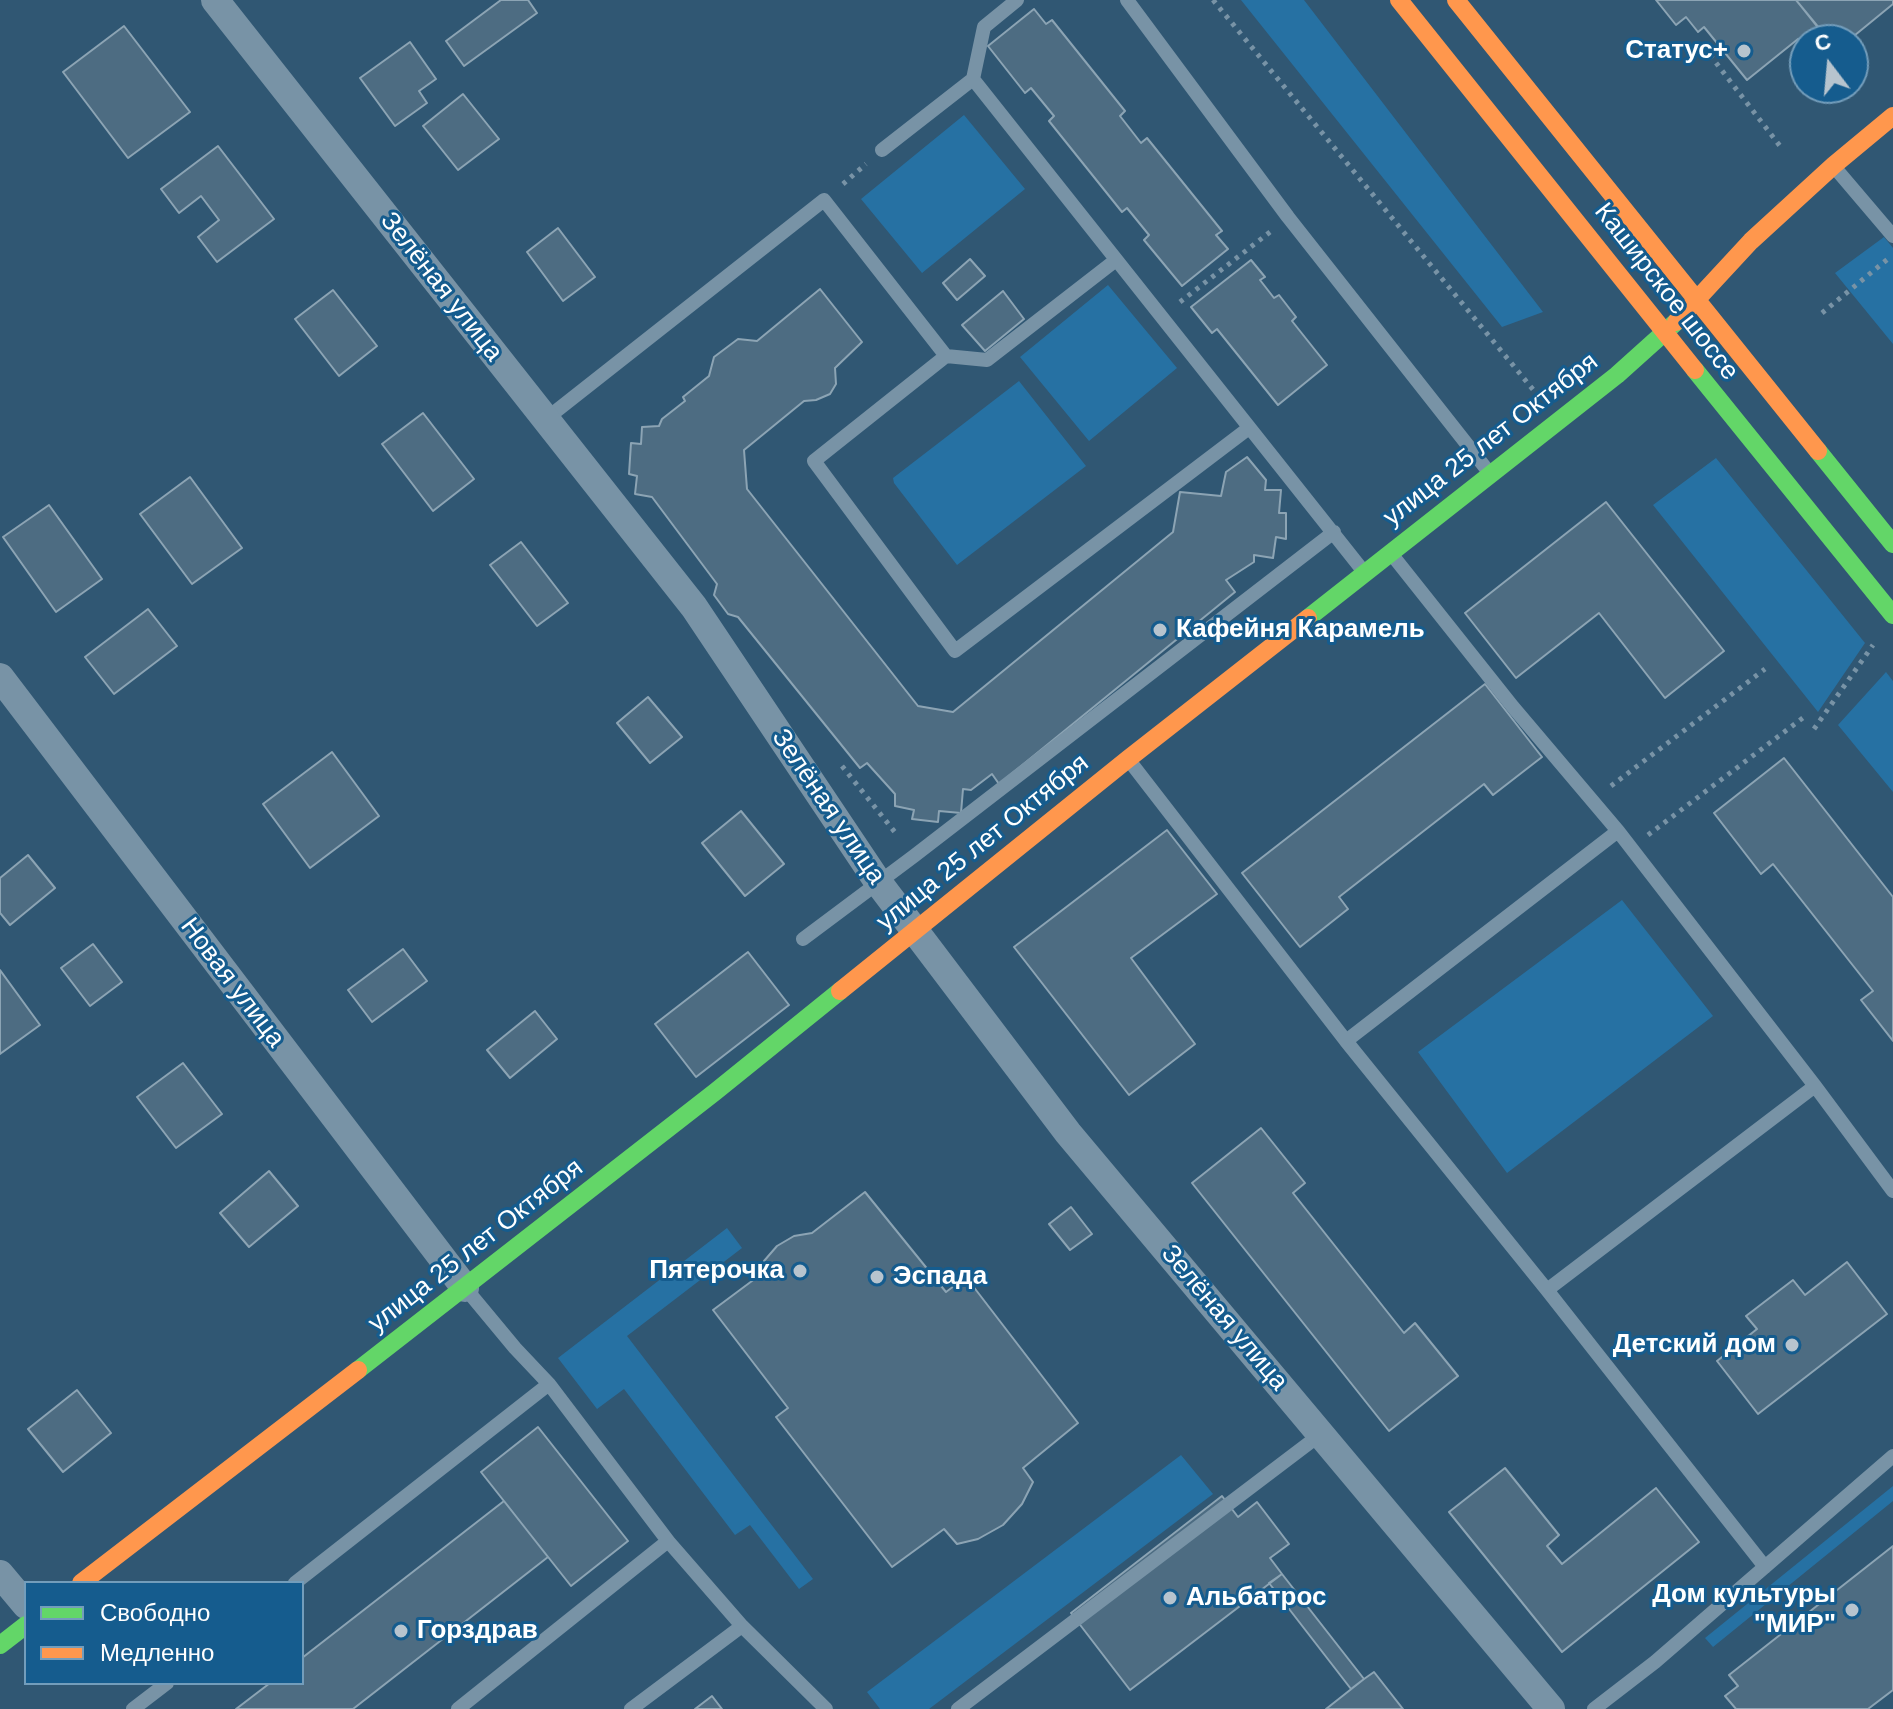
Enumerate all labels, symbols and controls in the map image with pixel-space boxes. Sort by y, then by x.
north arrow [1789,24,1869,104]
text: С [1812,28,1834,57]
place label: Статус+ [1625,35,1728,67]
marker: Статус+ [1735,42,1753,60]
street label: Каширское шоссе [1587,197,1745,387]
street label: Зелёная улица [373,206,509,368]
street label: улица 25 лет Октября [1377,347,1605,533]
place label: Кафейня Карамель [1176,614,1425,646]
marker: Кафейня Карамель [1151,621,1169,639]
street label: Зелёная улица [765,723,891,891]
street label: улица 25 лет Октября [871,748,1095,938]
street label: Новая улица [173,912,291,1054]
street label: улица 25 лет Октября [362,1153,590,1339]
street label: Зелёная улица [1154,1239,1294,1397]
place label: Пятерочка [649,1255,784,1287]
place label: Эспада [893,1261,987,1293]
marker: Пятерочка [791,1262,809,1280]
marker: Эспада [868,1268,886,1286]
place label: Детский дом [1613,1329,1776,1361]
marker: Детский дом [1783,1336,1801,1354]
place label: Дом культуры "МИР" [1652,1579,1836,1640]
legend [24,1581,304,1685]
place label: Альбатрос [1186,1582,1326,1614]
marker: Альбатрос [1161,1589,1179,1607]
text: Свободно [100,1599,210,1626]
marker: Дом культуры "МИР" [1843,1601,1861,1619]
place label: Горздрав [417,1615,538,1647]
marker: Горздрав [392,1622,410,1640]
text: Медленно [100,1639,214,1666]

